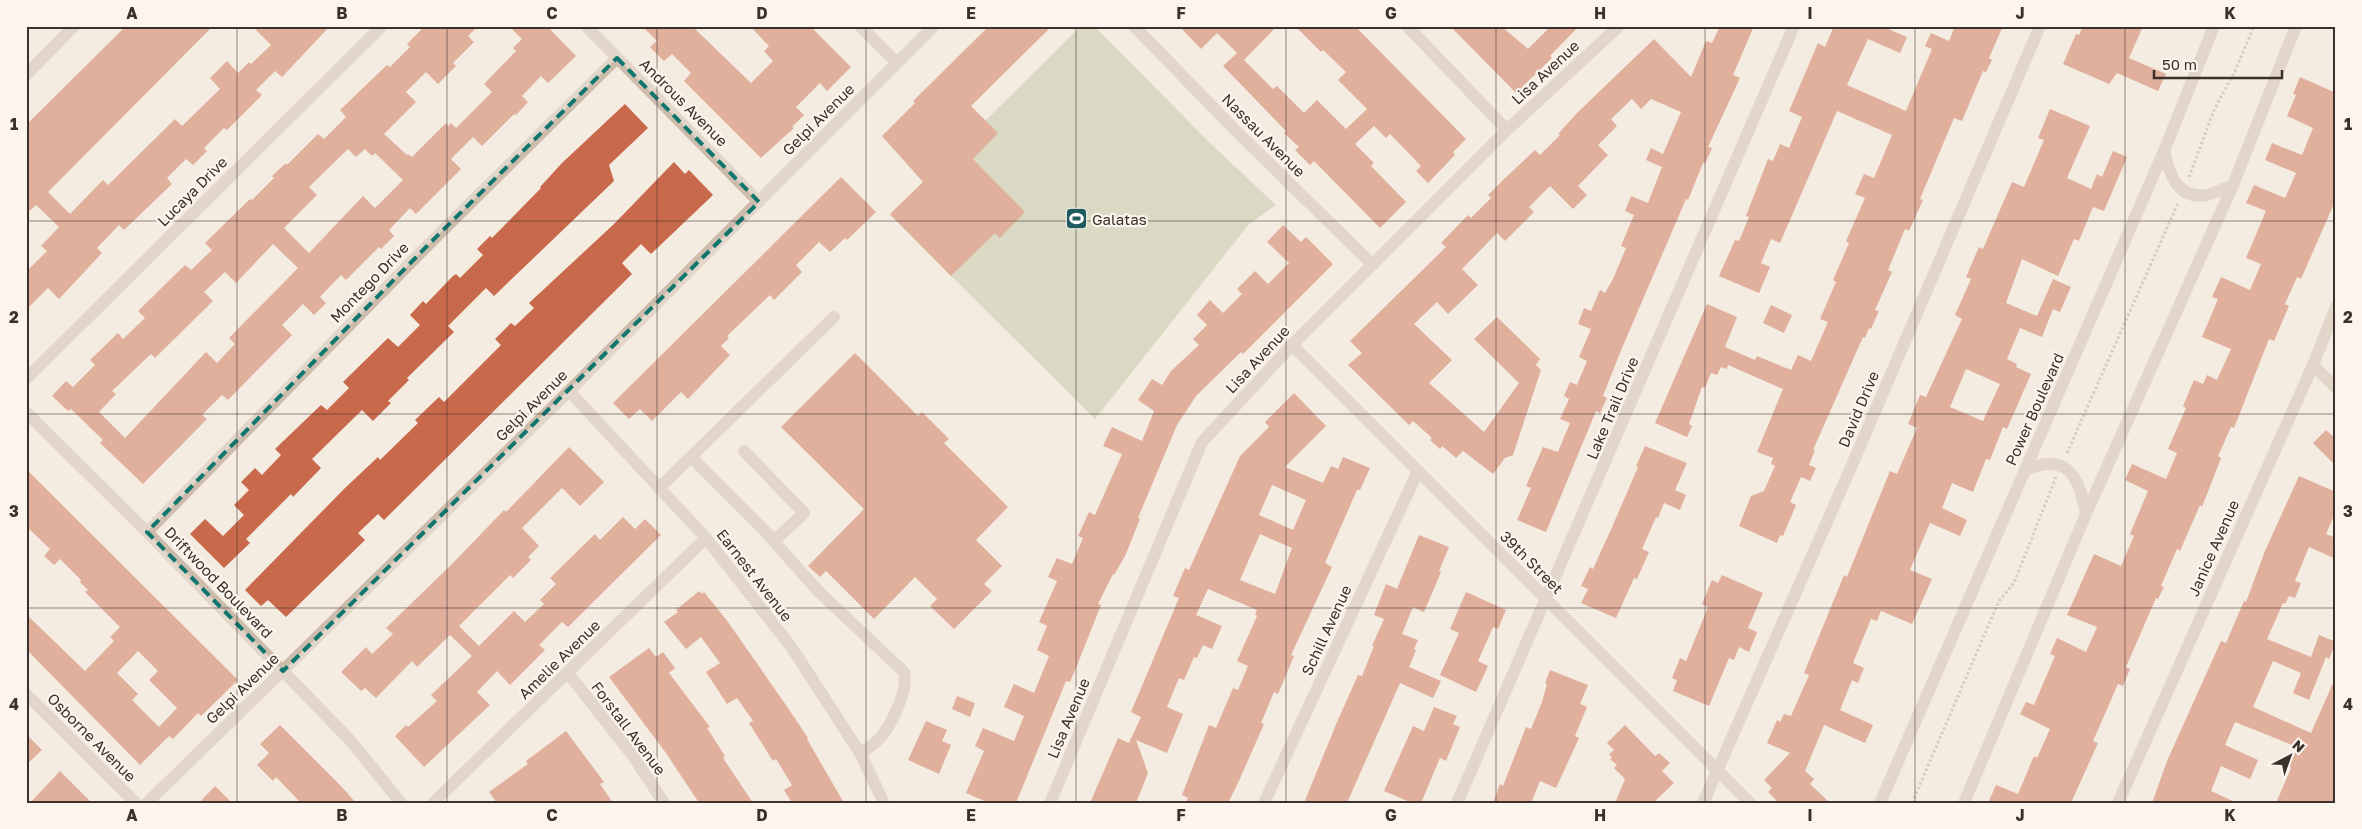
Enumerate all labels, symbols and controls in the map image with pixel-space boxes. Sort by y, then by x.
text: A [126,3,138,23]
text: B [336,3,348,23]
text: C [546,3,558,23]
text: D [756,3,768,23]
text: E [966,3,976,23]
text: F [1176,3,1186,23]
text: G [1385,3,1397,23]
text: H [1594,3,1606,23]
text: I [1807,3,1813,23]
text: J [2015,3,2025,23]
text: K [2224,3,2236,23]
street label: Lisa Avenue [1508,36,1583,108]
scale bar [2154,48,2282,80]
street label: Androus Avenue [636,54,732,150]
text: 50 m [2162,55,2197,73]
street label: Gelpi Avenue [778,79,858,159]
street label: Nassau Avenue [1219,90,1309,180]
text: 1 [10,114,18,134]
text: 1 [2344,114,2352,134]
street label: Lucaya Drive [153,152,231,230]
sports icon: Galatas [1064,207,1088,231]
place label: Galatas [1092,210,1147,228]
street label: Montego Drive [326,238,412,326]
text: 2 [9,307,19,327]
text: 2 [2343,307,2353,327]
street label: Lisa Avenue [1221,321,1293,396]
street label: Power Boulevard [2001,350,2067,468]
street label: Lake Trail Drive [1582,354,1642,462]
street label: Gelpi Avenue [491,365,571,445]
street label: David Drive [1834,368,1882,450]
street label: Janice Avenue [2184,497,2242,599]
text: 3 [9,501,19,521]
text: 3 [2343,501,2353,521]
street label: Driftwood Boulevard [161,523,277,641]
street label: Earnest Avenue [713,525,797,625]
street label: 39th Street [1497,527,1567,597]
street label: Schill Avenue [1297,582,1355,678]
street label: Amelie Avenue [515,615,604,702]
street label: Gelpi Avenue [202,649,282,727]
street label: Lisa Avenue [1043,675,1093,761]
street label: Forstall Avenue [588,678,670,779]
street label: Osborne Avenue [44,689,140,785]
text: 4 [9,694,19,714]
text: 4 [2343,694,2353,714]
north arrow [2264,732,2314,782]
text: N [2289,736,2308,756]
text: A [126,805,138,825]
text: B [336,805,348,825]
text: C [546,805,558,825]
text: D [756,805,768,825]
text: E [966,805,976,825]
text: F [1176,805,1186,825]
text: G [1385,805,1397,825]
text: H [1594,805,1606,825]
text: I [1807,805,1813,825]
text: J [2015,805,2025,825]
text: K [2224,805,2236,825]

